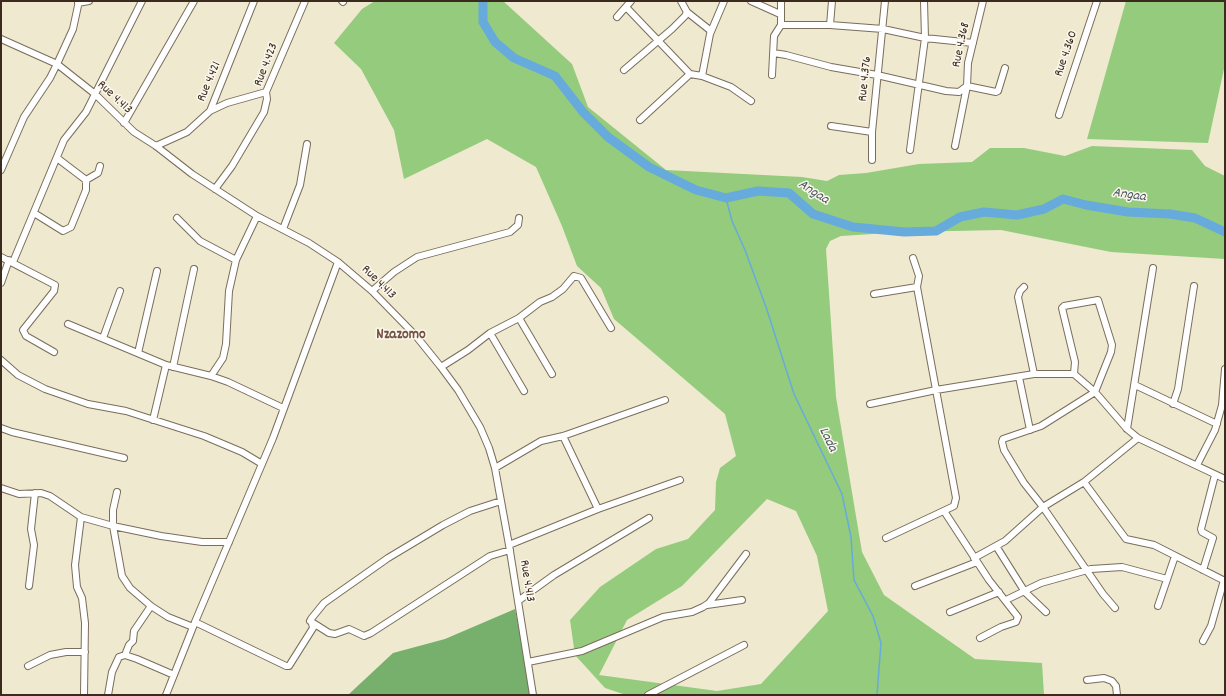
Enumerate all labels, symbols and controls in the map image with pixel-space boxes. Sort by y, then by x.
street label: Rue 4.368 [950,21,974,69]
street label: Rue 4.360 [1052,29,1082,79]
street label: Rue 4.423 [252,41,282,89]
street label: Rue 4.376 [856,56,876,102]
street label: Rue 4.421 [195,60,225,104]
street label: Rue 4.413 [93,78,135,118]
water label: Angaa [794,177,832,209]
water label: Angaa [1111,185,1147,207]
street label: Rue 4.413 [357,263,399,303]
district label: Nzazomo [376,327,426,345]
water label: Lada [814,425,840,455]
street label: Rue 4.413 [515,559,537,603]

